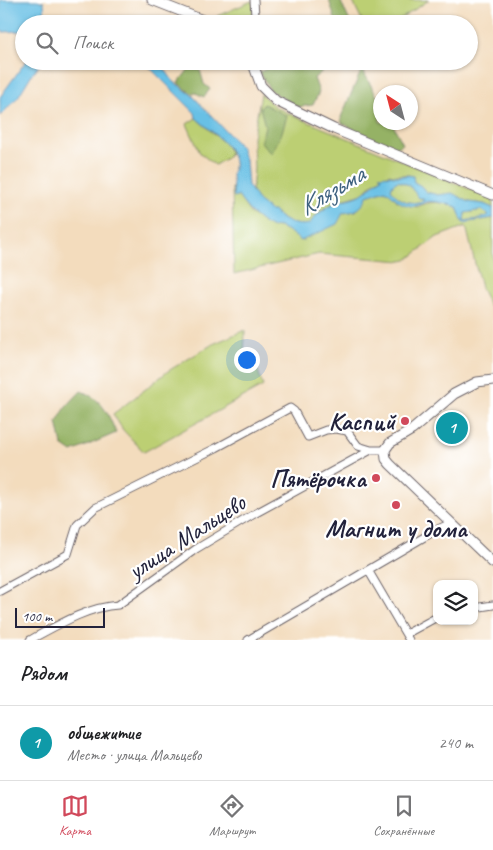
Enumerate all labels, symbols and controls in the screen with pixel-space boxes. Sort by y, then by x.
search box [15,15,478,70]
icon: search [33,29,61,57]
text: Поиск [73,31,113,55]
north arrow [373,85,418,130]
water label: Клязьма [292,157,372,223]
your location [234,347,260,373]
place label: Каспий [329,406,397,438]
pin: 1 [436,409,468,447]
marker: Каспий [399,415,411,427]
place label: Пятёрочка [270,463,368,495]
marker: Пятёрочка [370,472,382,484]
street label: улица Мальцево [120,486,252,588]
marker: Магнит у дома [390,499,402,511]
place label: Магнит у дома [325,513,469,545]
map controls [433,580,478,625]
button: layers [433,580,478,625]
scale bar [15,605,105,628]
text: 100 m [22,608,52,625]
text: Рядом [20,660,67,686]
text: общежитие [67,721,140,745]
text: 1 [32,733,40,753]
text: 240 m [439,733,473,753]
text: Место · улица Мальцево [67,745,201,765]
tab: Карта [59,792,91,839]
tab: Маршрут [209,792,255,839]
tab: Сохранённые [373,792,434,839]

